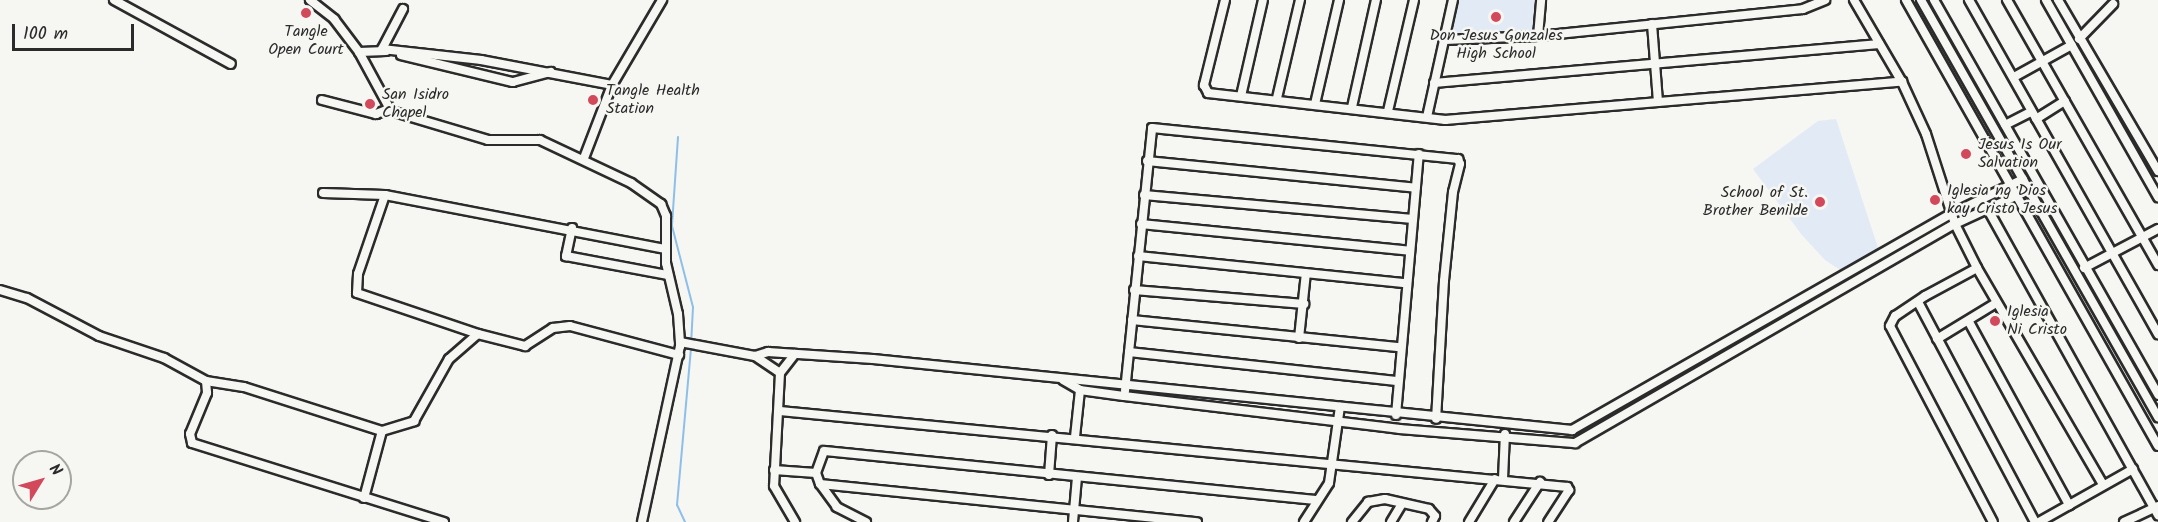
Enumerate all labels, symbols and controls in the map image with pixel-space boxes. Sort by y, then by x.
marker: Tangle Open Court [299,6,313,20]
marker: Don Jesus Gonzales High School [1489,10,1503,24]
scale bar [15,12,136,50]
text: 100 m [23,20,68,49]
place label: Tangle Open Court [268,22,344,60]
place label: Don Jesus Gonzales High School [1430,26,1562,64]
place label: Tangle Health Station [606,81,700,119]
place label: San Isidro Chapel [382,85,449,123]
marker: Tangle Health Station [584,91,602,109]
marker: San Isidro Chapel [363,97,377,111]
place label: Jesus Is Our Salvation [1978,135,2061,173]
marker: Jesus Is Our Salvation [1959,147,1973,161]
place label: Iglesia ng Dios kay Cristo Jesus [1947,181,2057,219]
place label: School of St. Brother Benilde [1703,183,1808,221]
marker: Iglesia ng Dios kay Cristo Jesus [1928,193,1942,207]
marker: School of St. Brother Benilde [1813,195,1827,209]
place label: Iglesia Ni Cristo [2007,302,2067,340]
marker: Iglesia Ni Cristo [1988,314,2002,328]
north arrow [12,450,72,510]
text: N [42,459,68,482]

